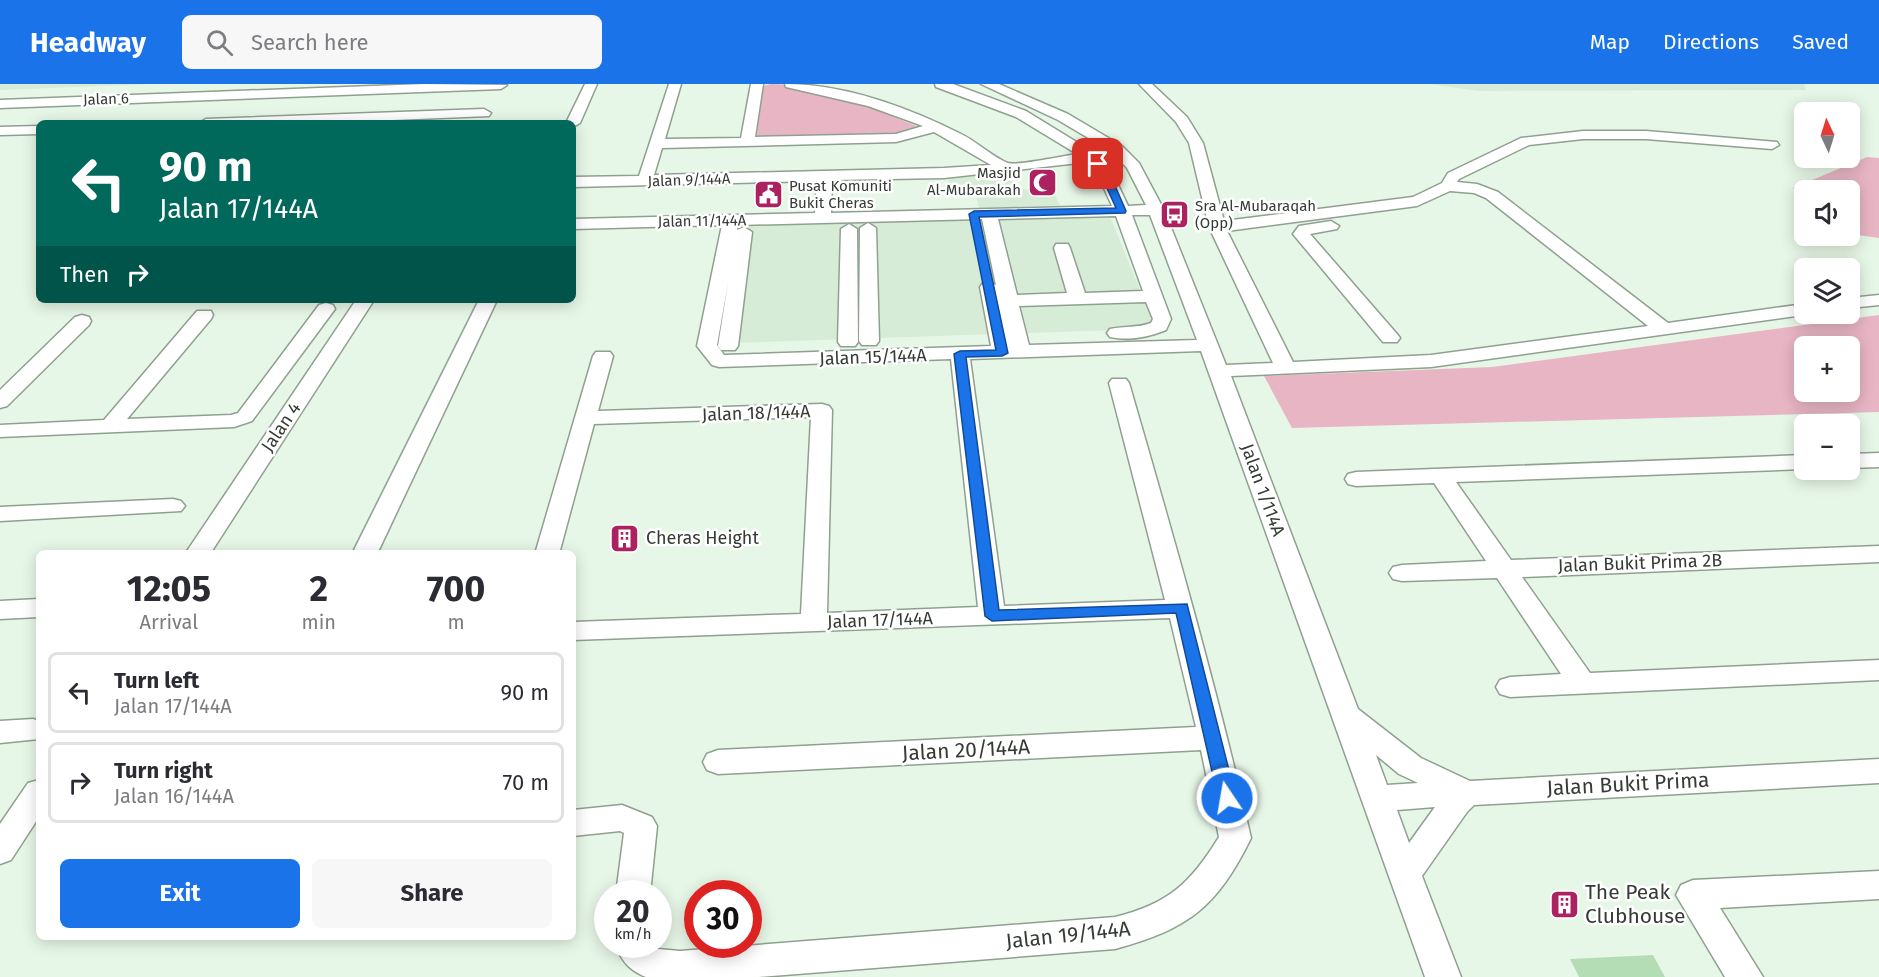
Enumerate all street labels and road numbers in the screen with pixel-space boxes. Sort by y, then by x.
street label: Jalan 6 [83,89,129,109]
street label: Jalan 9/144A [647,170,731,190]
street label: Jalan 11/144A [658,211,747,231]
street label: Jalan 15/144A [819,344,928,370]
street label: Jalan 4 [257,398,306,456]
street label: Jalan 18/144A [701,400,811,426]
street label: Jalan 1/114A [1236,441,1290,540]
street label: Jalan Bukit Prima 2B [1557,549,1723,577]
street label: Jalan 17/144A [827,607,934,633]
street label: Jalan 20/144A [901,734,1031,766]
street label: Jalan Bukit Prima [1546,767,1710,801]
street label: Jalan 19/144A [1004,916,1132,954]

